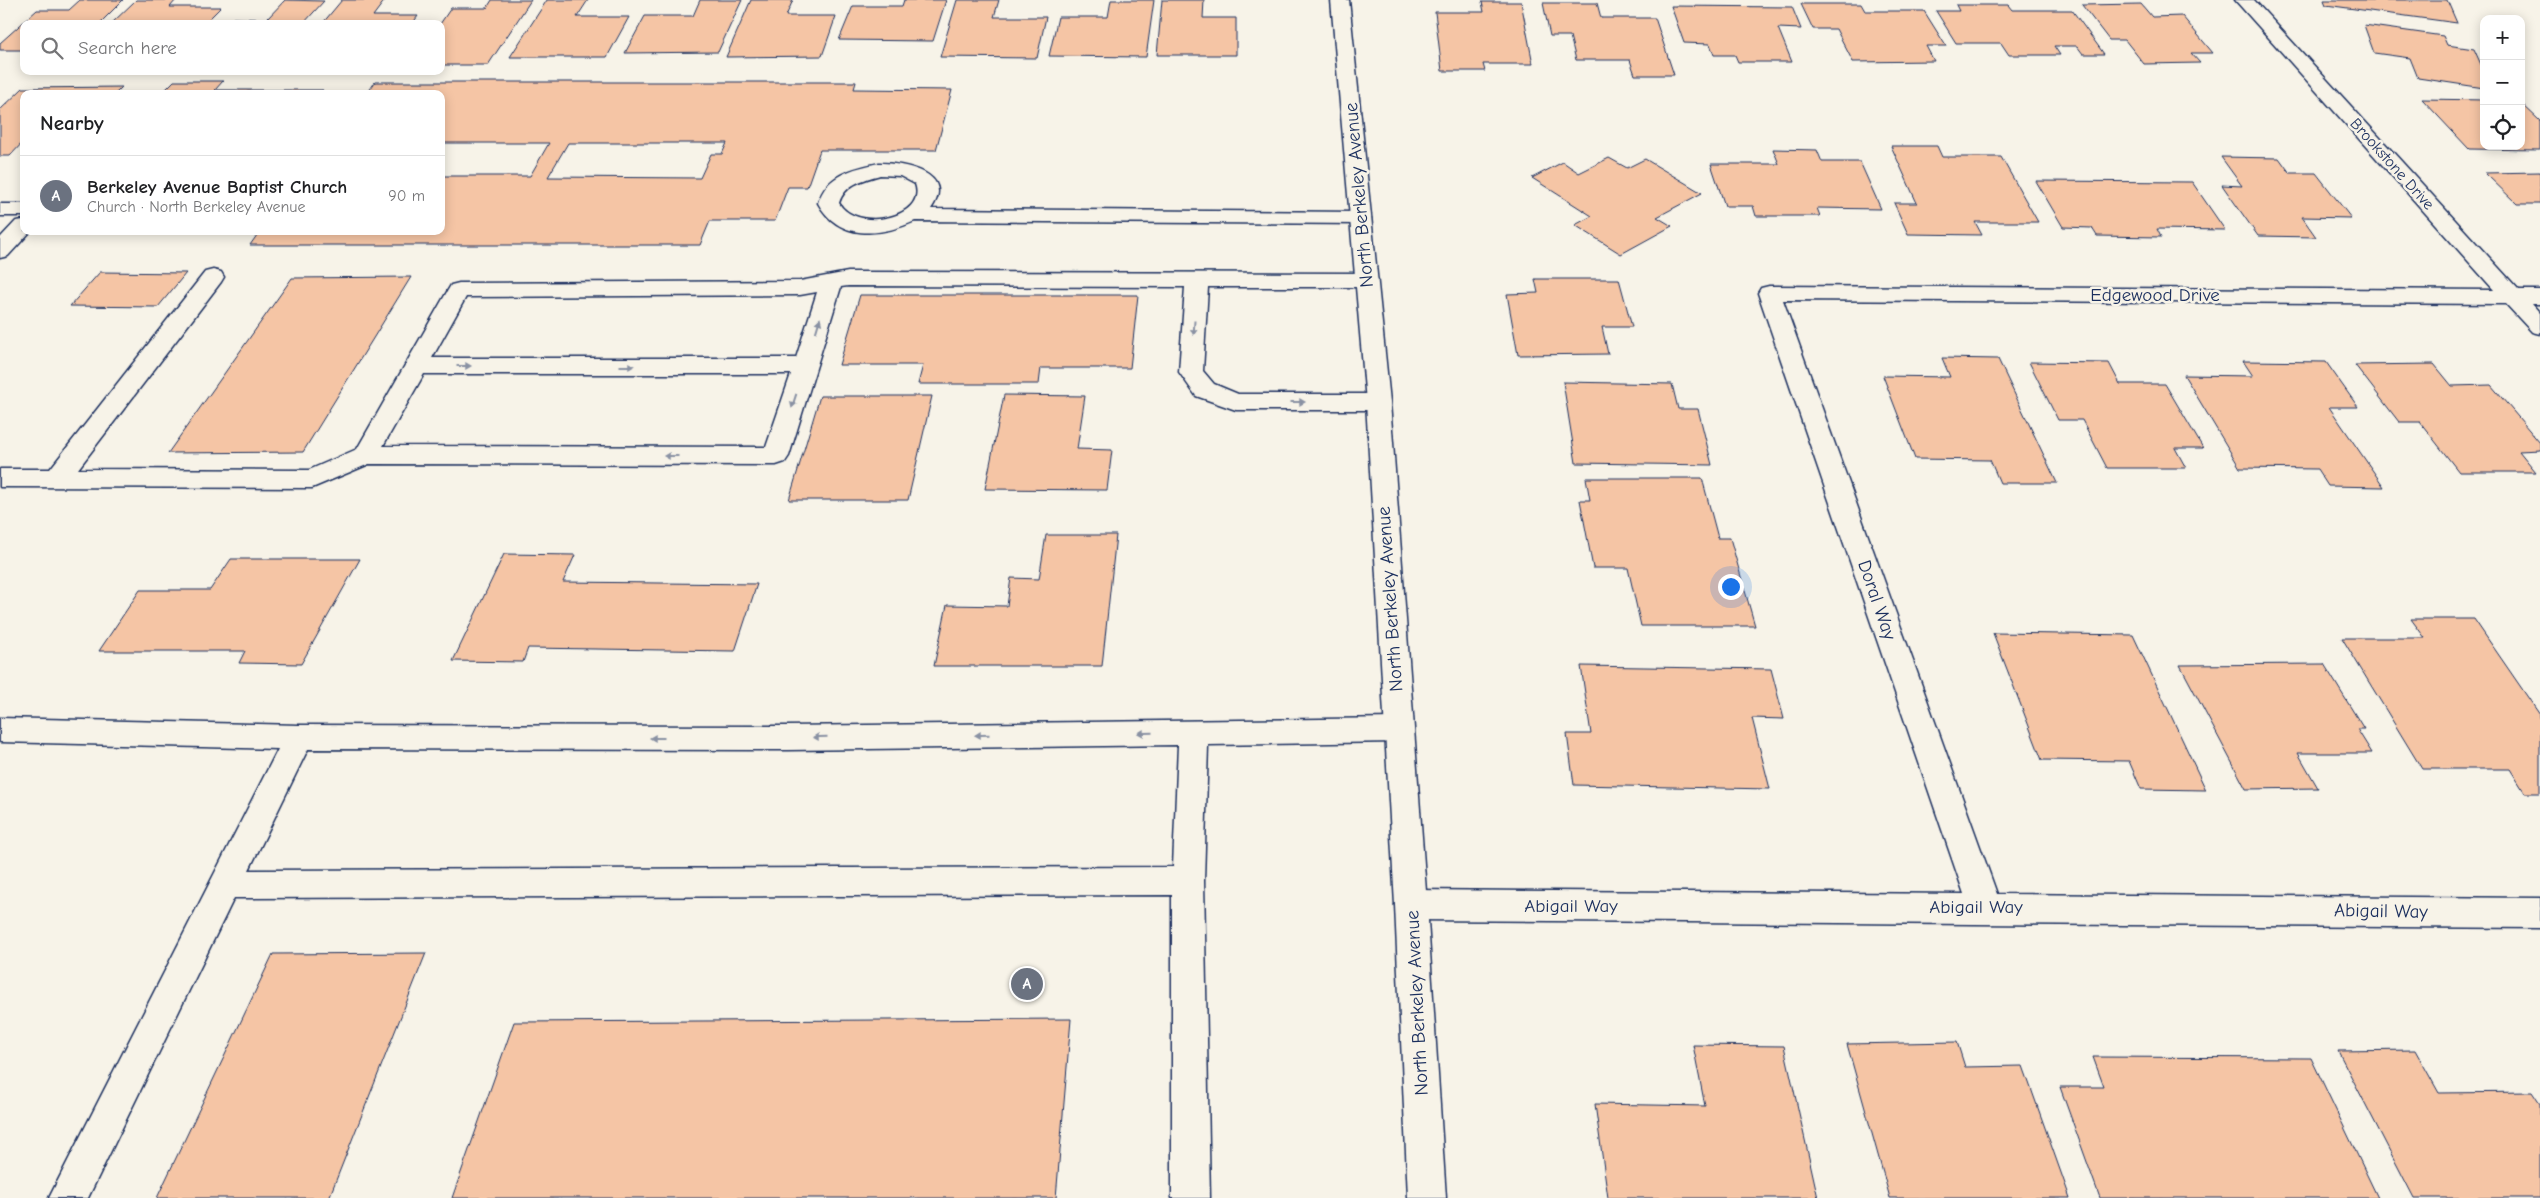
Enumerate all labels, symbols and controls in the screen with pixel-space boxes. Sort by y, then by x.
map controls [2480,15,2525,150]
button: + [2480,15,2525,60]
search box [20,20,445,75]
icon: search [38,34,66,62]
text: Search here [78,37,177,59]
button: − [2480,60,2525,105]
street label: North Berkeley Avenue [1340,102,1378,288]
button: locate [2480,105,2525,150]
text: Nearby [40,111,104,135]
street label: Brookstone Drive [2346,115,2438,213]
text: Berkeley Avenue Baptist Church [87,176,347,198]
text: A [52,187,60,205]
text: 90 m [388,187,425,205]
text: Church · North Berkeley Avenue [87,198,306,216]
street label: Edgewood Drive [2090,284,2220,306]
one-way arrow [815,317,823,332]
one-way arrow [1189,320,1197,336]
one-way arrow [456,362,472,370]
one-way arrow [619,362,635,370]
one-way arrow [790,394,797,409]
one-way arrow [1290,398,1306,406]
one-way arrow [663,452,679,460]
street label: North Berkeley Avenue [1373,506,1407,692]
street label: Doral Way [1853,557,1901,643]
your location [1718,574,1744,600]
one-way arrow [1136,729,1152,737]
one-way arrow [974,731,990,739]
one-way arrow [649,734,665,742]
one-way arrow [811,734,827,742]
street label: Abigail Way [1524,895,1618,917]
street label: Abigail Way [1929,896,2023,918]
street label: Abigail Way [2334,899,2429,923]
street label: North Berkeley Avenue [1401,910,1433,1096]
pin: A [1011,965,1043,1003]

